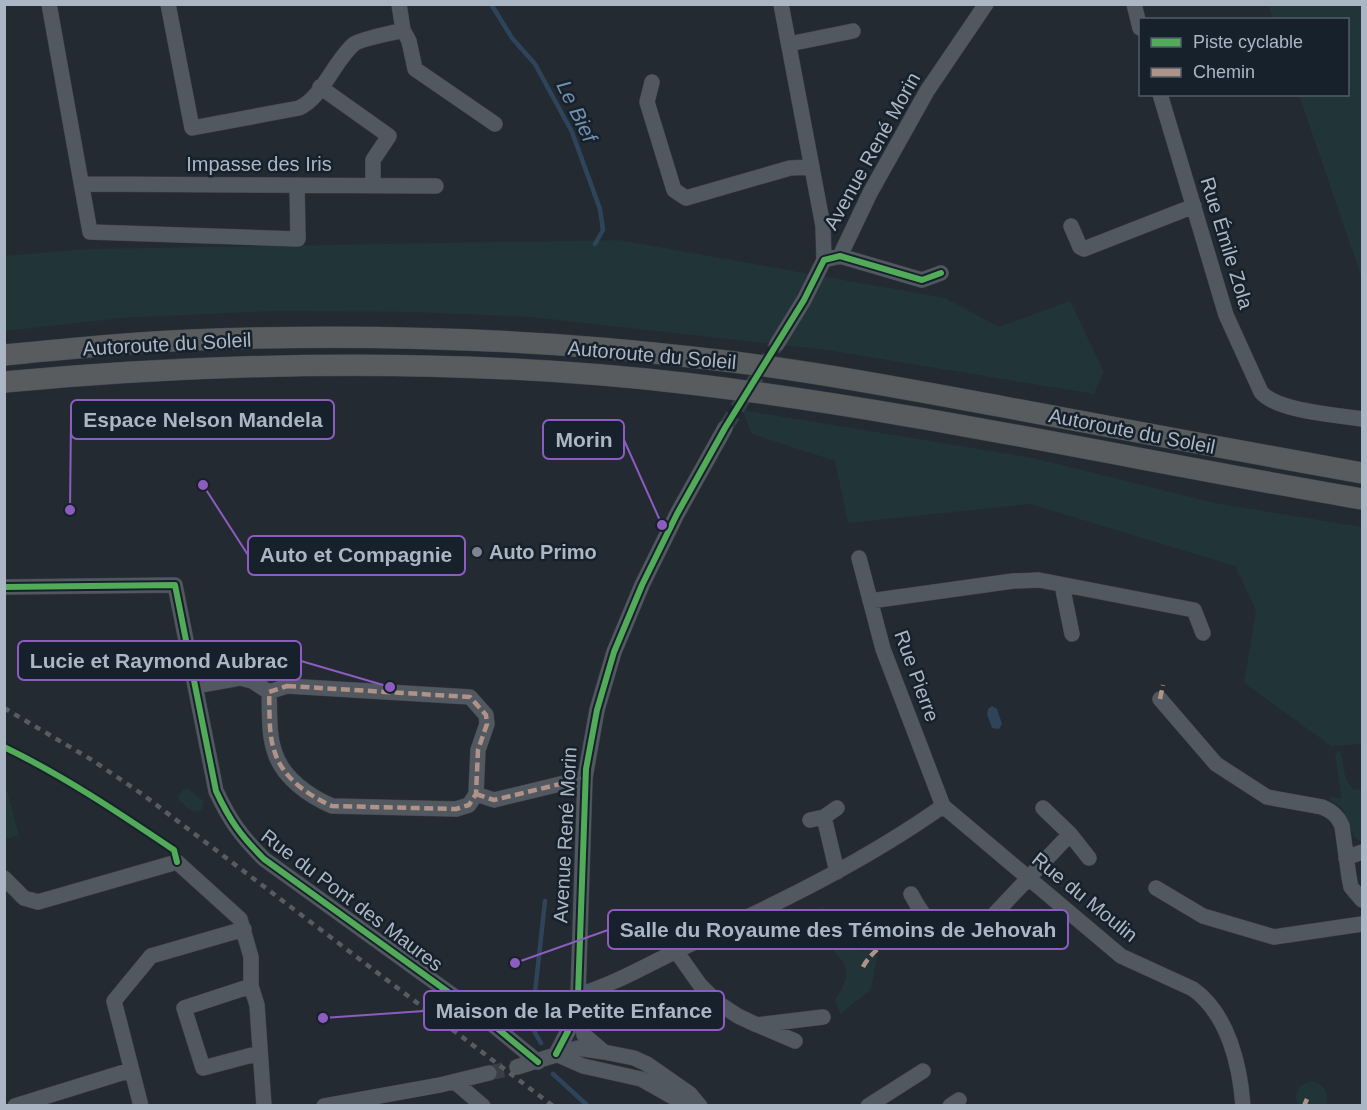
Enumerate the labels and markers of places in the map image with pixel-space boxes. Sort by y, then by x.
callout: Espace Nelson Mandela [71,400,334,439]
callout: Morin [543,420,624,459]
callout: Auto et Compagnie [248,536,465,575]
place label: Auto Primo [489,541,597,563]
marker: Auto Primo [470,545,484,559]
callout: Lucie et Raymond Aubrac [18,641,301,680]
callout: Salle du Royaume des Témoins de Jehovah [608,910,1068,949]
callout: Maison de la Petite Enfance [424,991,724,1030]

